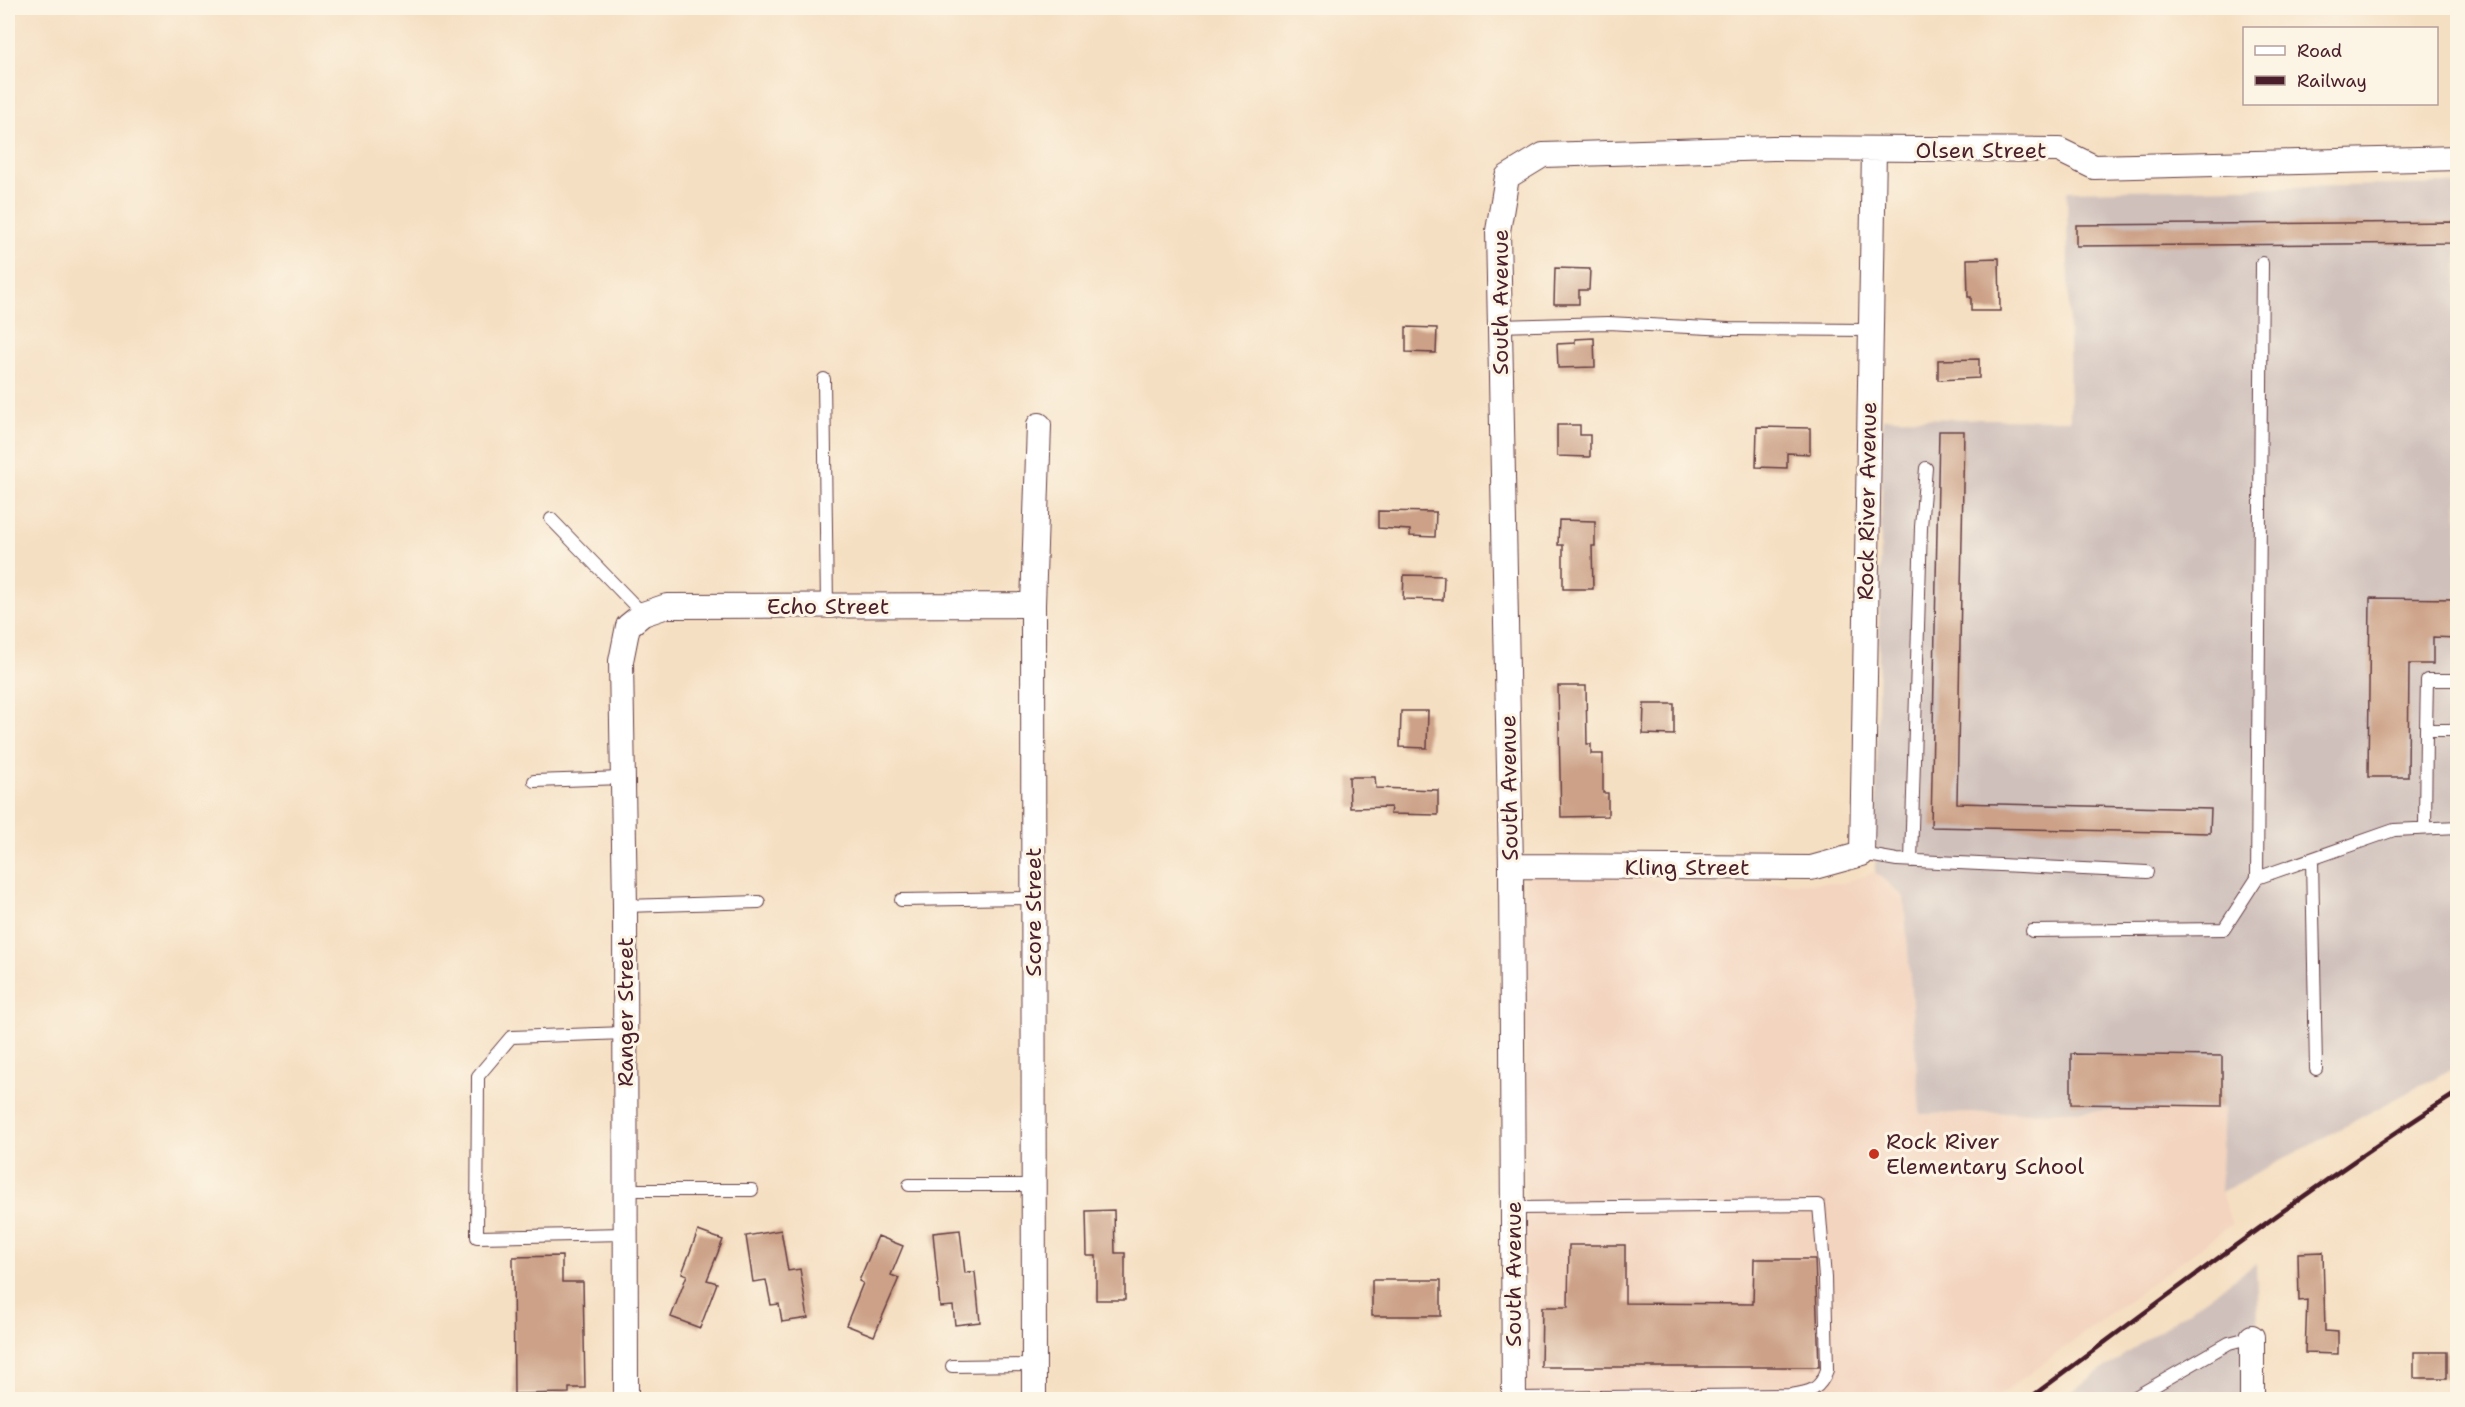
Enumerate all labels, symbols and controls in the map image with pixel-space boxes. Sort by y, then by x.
legend [2243,27,2438,105]
text: Road [2297,39,2342,63]
text: Railway [2297,69,2367,93]
street label: Olsen Street [1915,136,2047,165]
street label: South Avenue [1486,229,1515,375]
street label: Rock River Avenue [1851,401,1883,601]
street label: Echo Street [767,592,889,621]
street label: South Avenue [1493,715,1525,861]
street label: Score Street [1019,847,1048,977]
street label: Kling Street [1624,853,1750,882]
street label: Ranger Street [611,937,640,1087]
place label: Rock River Elementary School [1886,1127,2084,1181]
marker: Rock River Elementary School [1867,1147,1881,1161]
street label: South Avenue [1499,1201,1528,1347]

